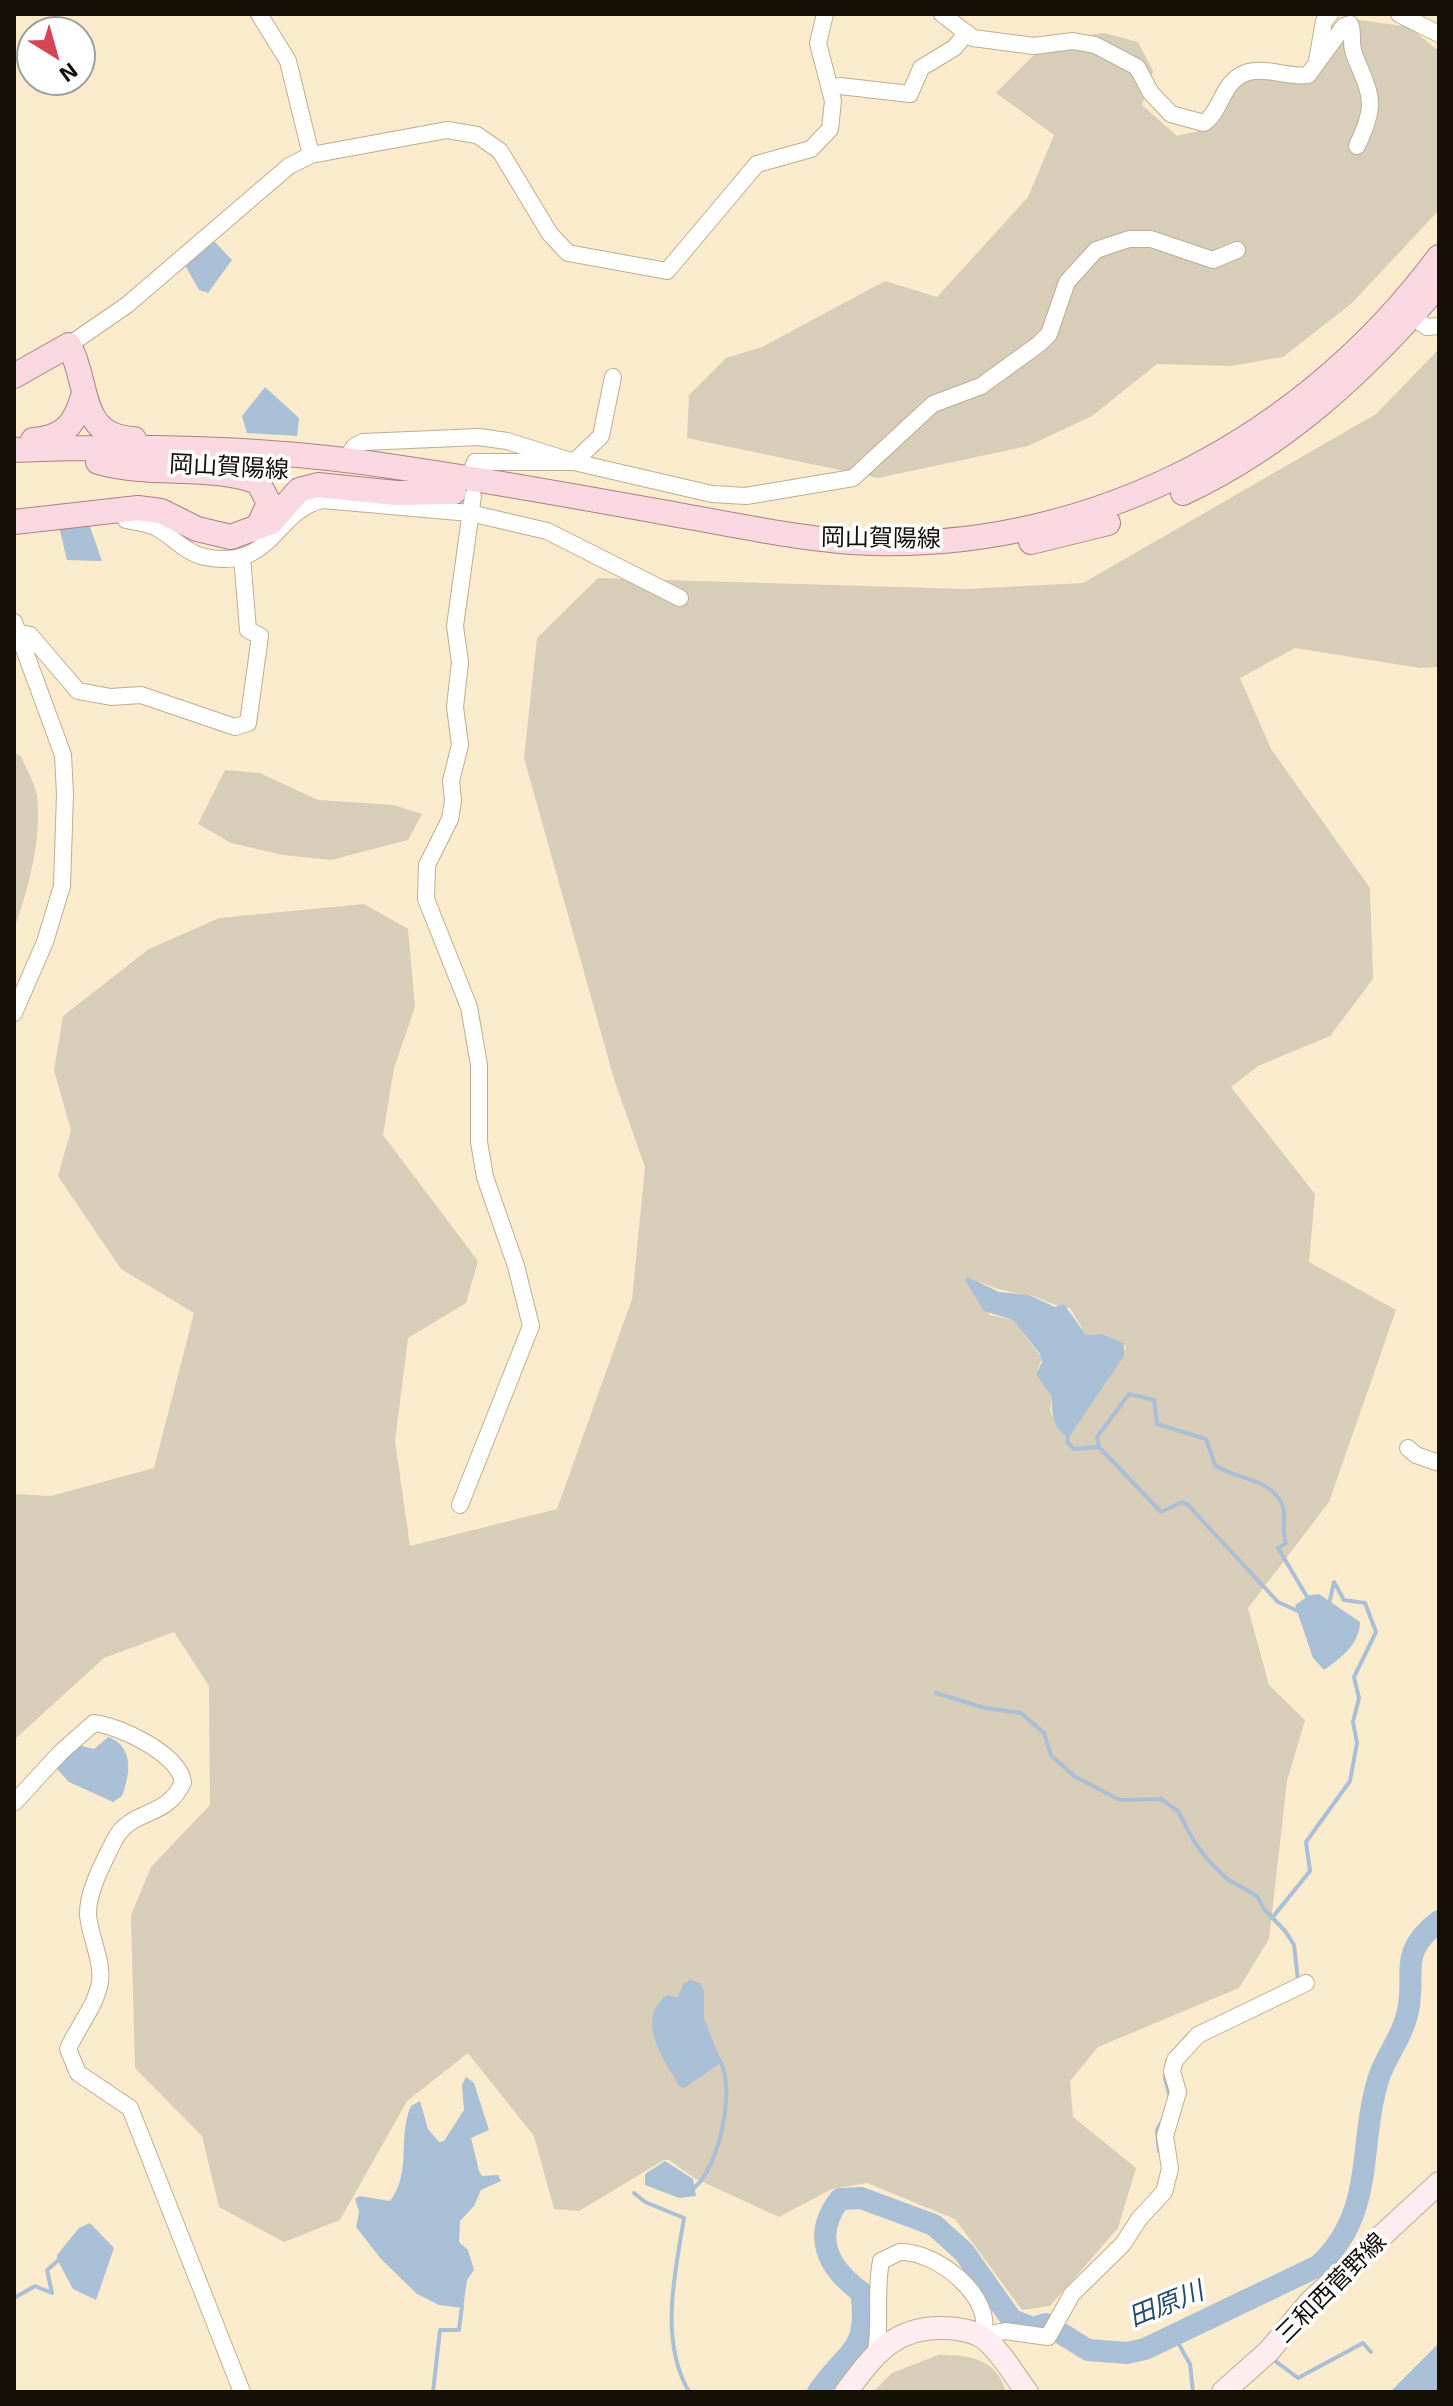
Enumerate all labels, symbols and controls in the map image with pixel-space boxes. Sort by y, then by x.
north arrow [16,16,96,96]
text: N [55,58,83,89]
street label: 岡山賀陽線 [168,449,290,485]
street label: 岡山賀陽線 [821,523,941,553]
street label: 三和西菅野線 [1270,2227,1392,2349]
water label: 田原川 [1124,2275,1208,2333]

